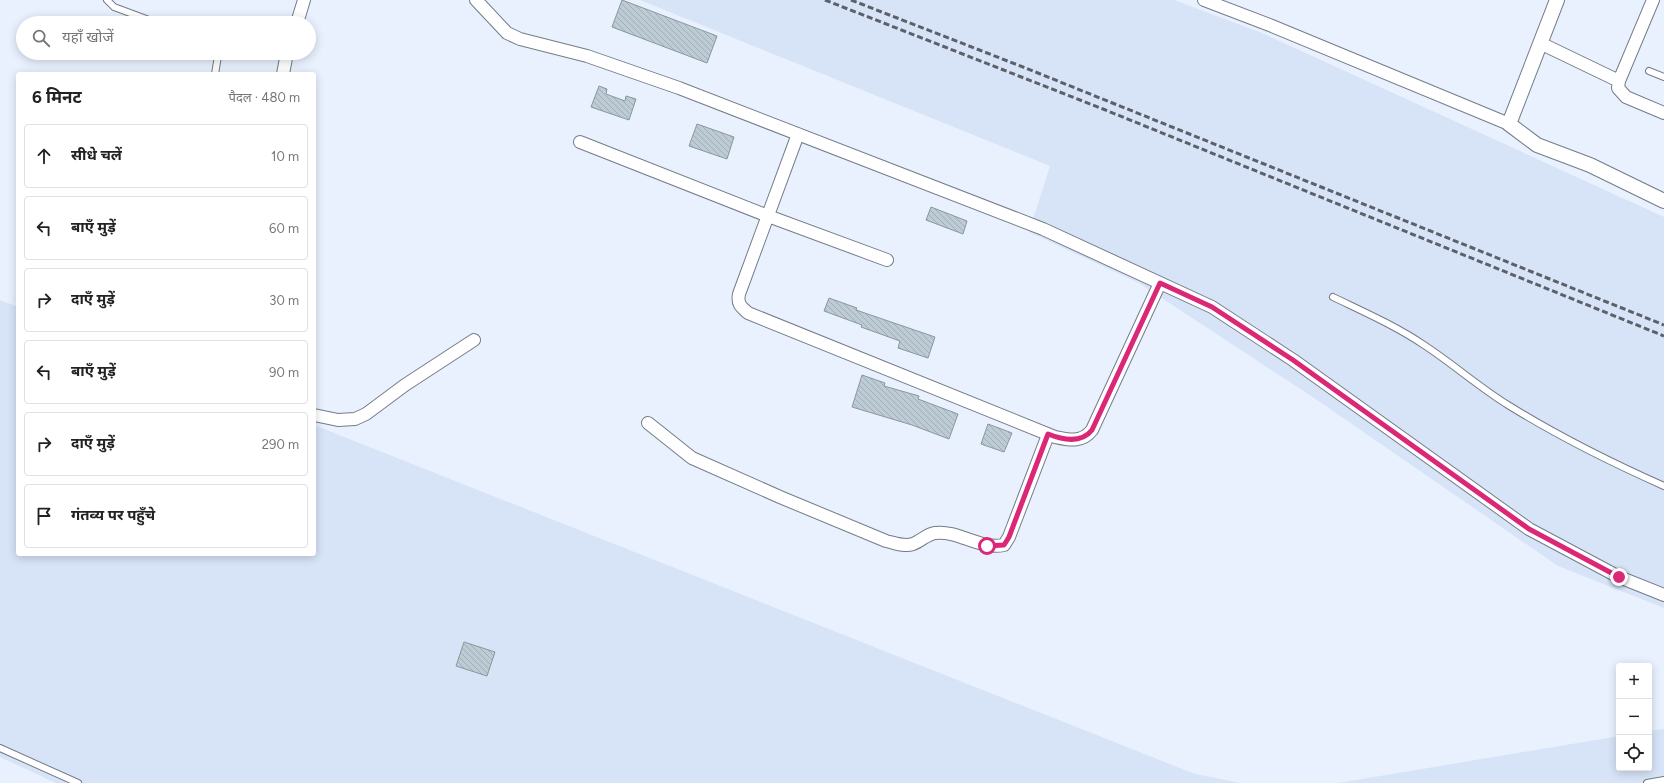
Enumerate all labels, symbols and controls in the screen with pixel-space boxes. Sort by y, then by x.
search box [16,16,316,60]
icon: search [30,27,52,49]
text: यहाँ खोजें [62,28,114,46]
text: 6 मिनट [32,87,82,107]
text: पैदल · 480 m [229,90,300,105]
icon: ahead [33,145,55,167]
text: सीधे चलें [71,146,122,164]
text: 10 m [271,149,299,164]
icon: left [33,217,55,239]
text: बाएँ मुड़ें [71,218,116,236]
text: 60 m [269,221,299,236]
icon: right [33,289,55,311]
text: दाएँ मुड़ें [71,290,115,308]
text: 30 m [269,293,299,308]
icon: left [33,361,55,383]
text: बाएँ मुड़ें [71,362,116,380]
text: 90 m [269,365,299,380]
icon: right [33,433,55,455]
text: दाएँ मुड़ें [71,434,115,452]
text: 290 m [262,437,299,452]
icon: arrive [33,505,55,527]
text: गंतव्य पर पहुँचे [71,506,155,524]
route start [978,537,996,555]
route end [1610,568,1628,586]
map controls [1616,663,1652,771]
button: + [1616,663,1652,699]
button: − [1616,699,1652,735]
button: locate [1616,735,1652,771]

